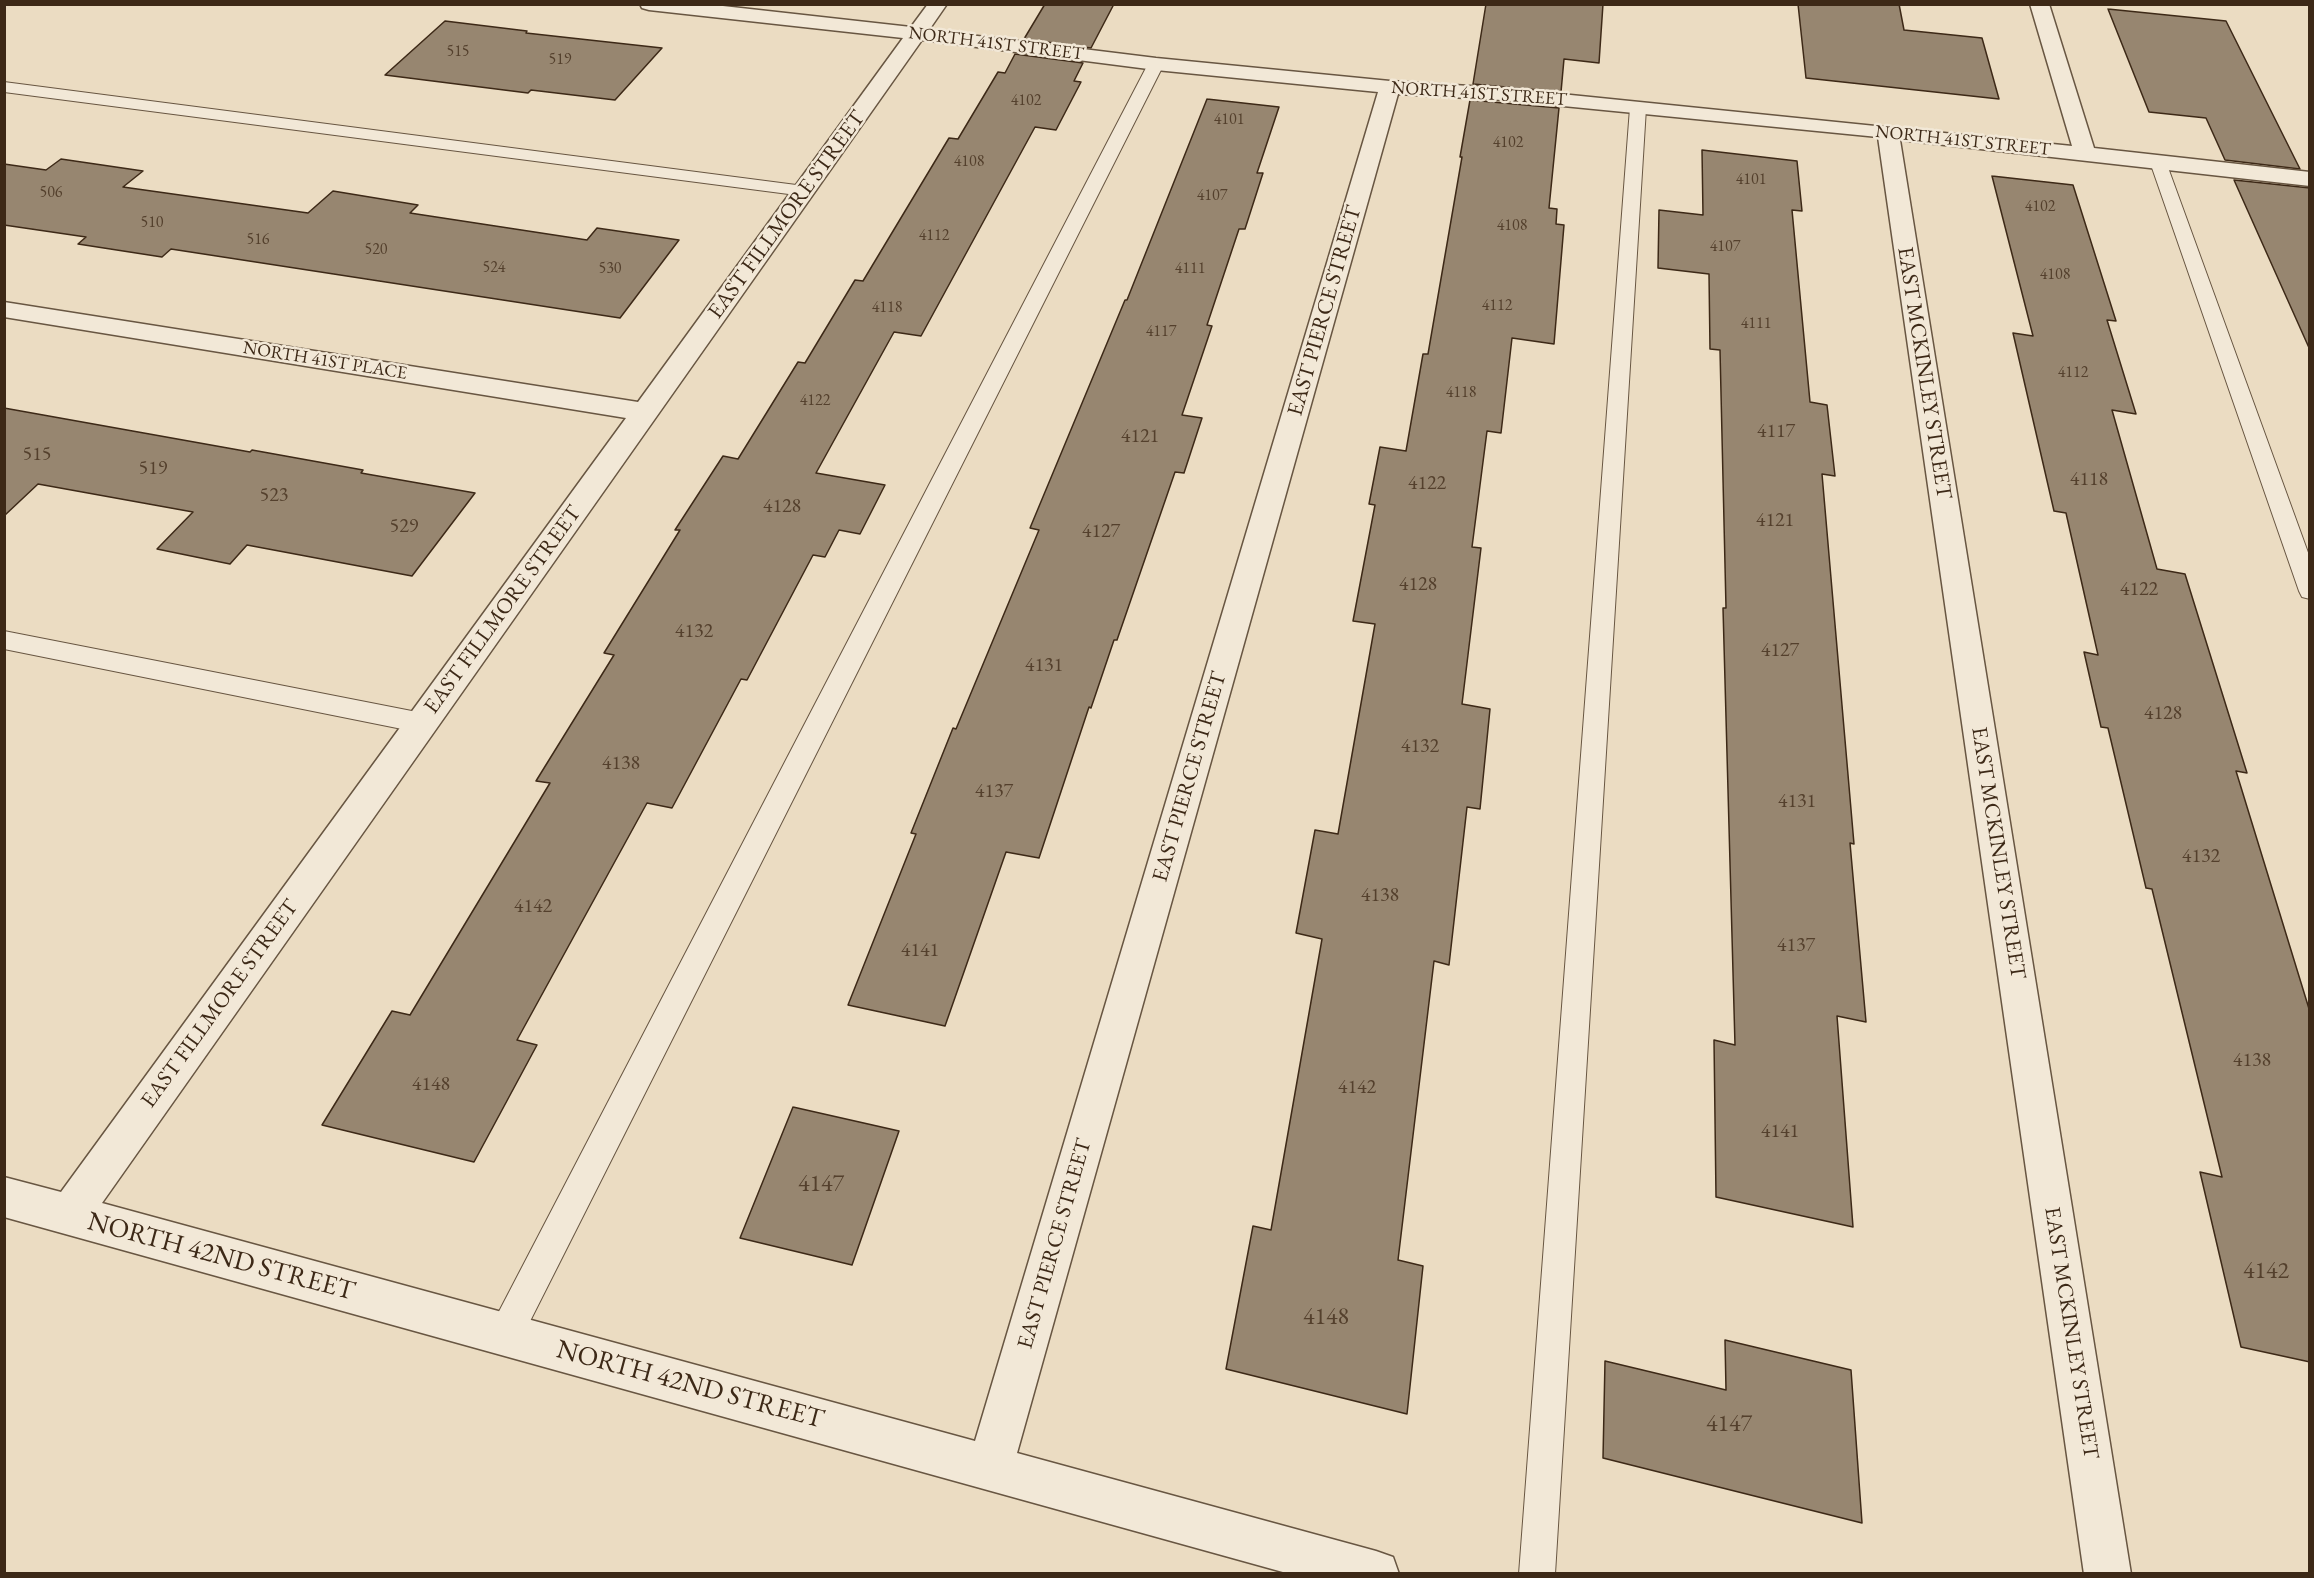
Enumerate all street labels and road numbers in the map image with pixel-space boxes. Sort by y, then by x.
street label: NORTH 41ST STREET [907,23,1085,65]
street label: NORTH 41ST STREET [1390,77,1568,111]
street label: EAST FILLMORE STREET [703,106,871,324]
street label: NORTH 41ST STREET [1874,121,2052,161]
street label: EAST PIERCE STREET [1282,203,1368,419]
street label: EAST MCKINLEY STREET [1891,245,1957,501]
street label: NORTH 41ST PLACE [241,337,409,385]
street label: EAST FILLMORE STREET [419,501,587,719]
street label: EAST PIERCE STREET [1147,669,1233,885]
street label: EAST MCKINLEY STREET [1965,725,2031,981]
street label: EAST FILLMORE STREET [136,895,304,1113]
street label: EAST PIERCE STREET [1012,1136,1098,1352]
street label: EAST MCKINLEY STREET [2038,1205,2104,1461]
street label: NORTH 42ND STREET [84,1206,358,1308]
street label: NORTH 42ND STREET [553,1334,827,1436]

